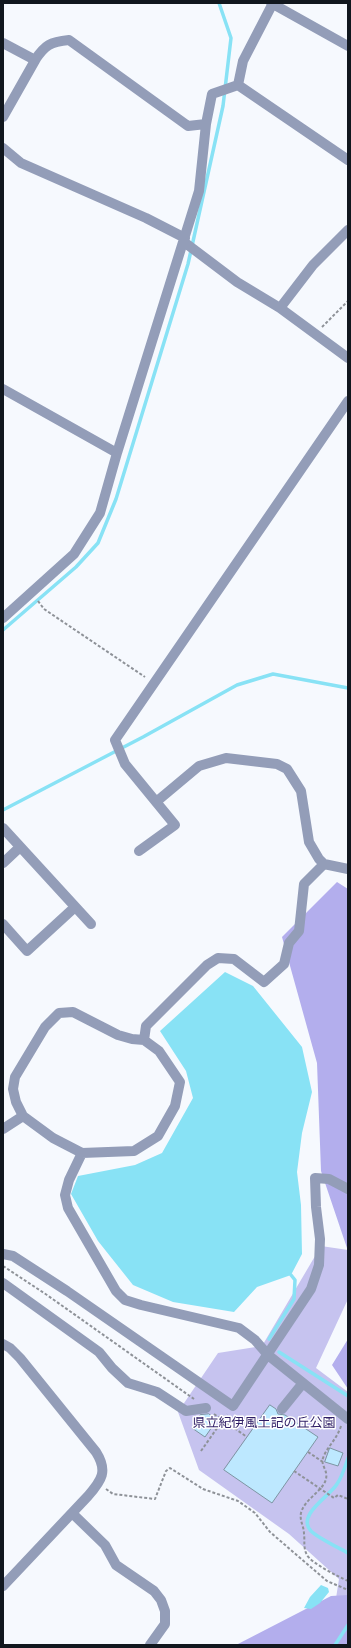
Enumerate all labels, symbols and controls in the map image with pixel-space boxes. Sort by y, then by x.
park label: 県立紀伊風土記の丘公園 [193,1415,335,1431]

